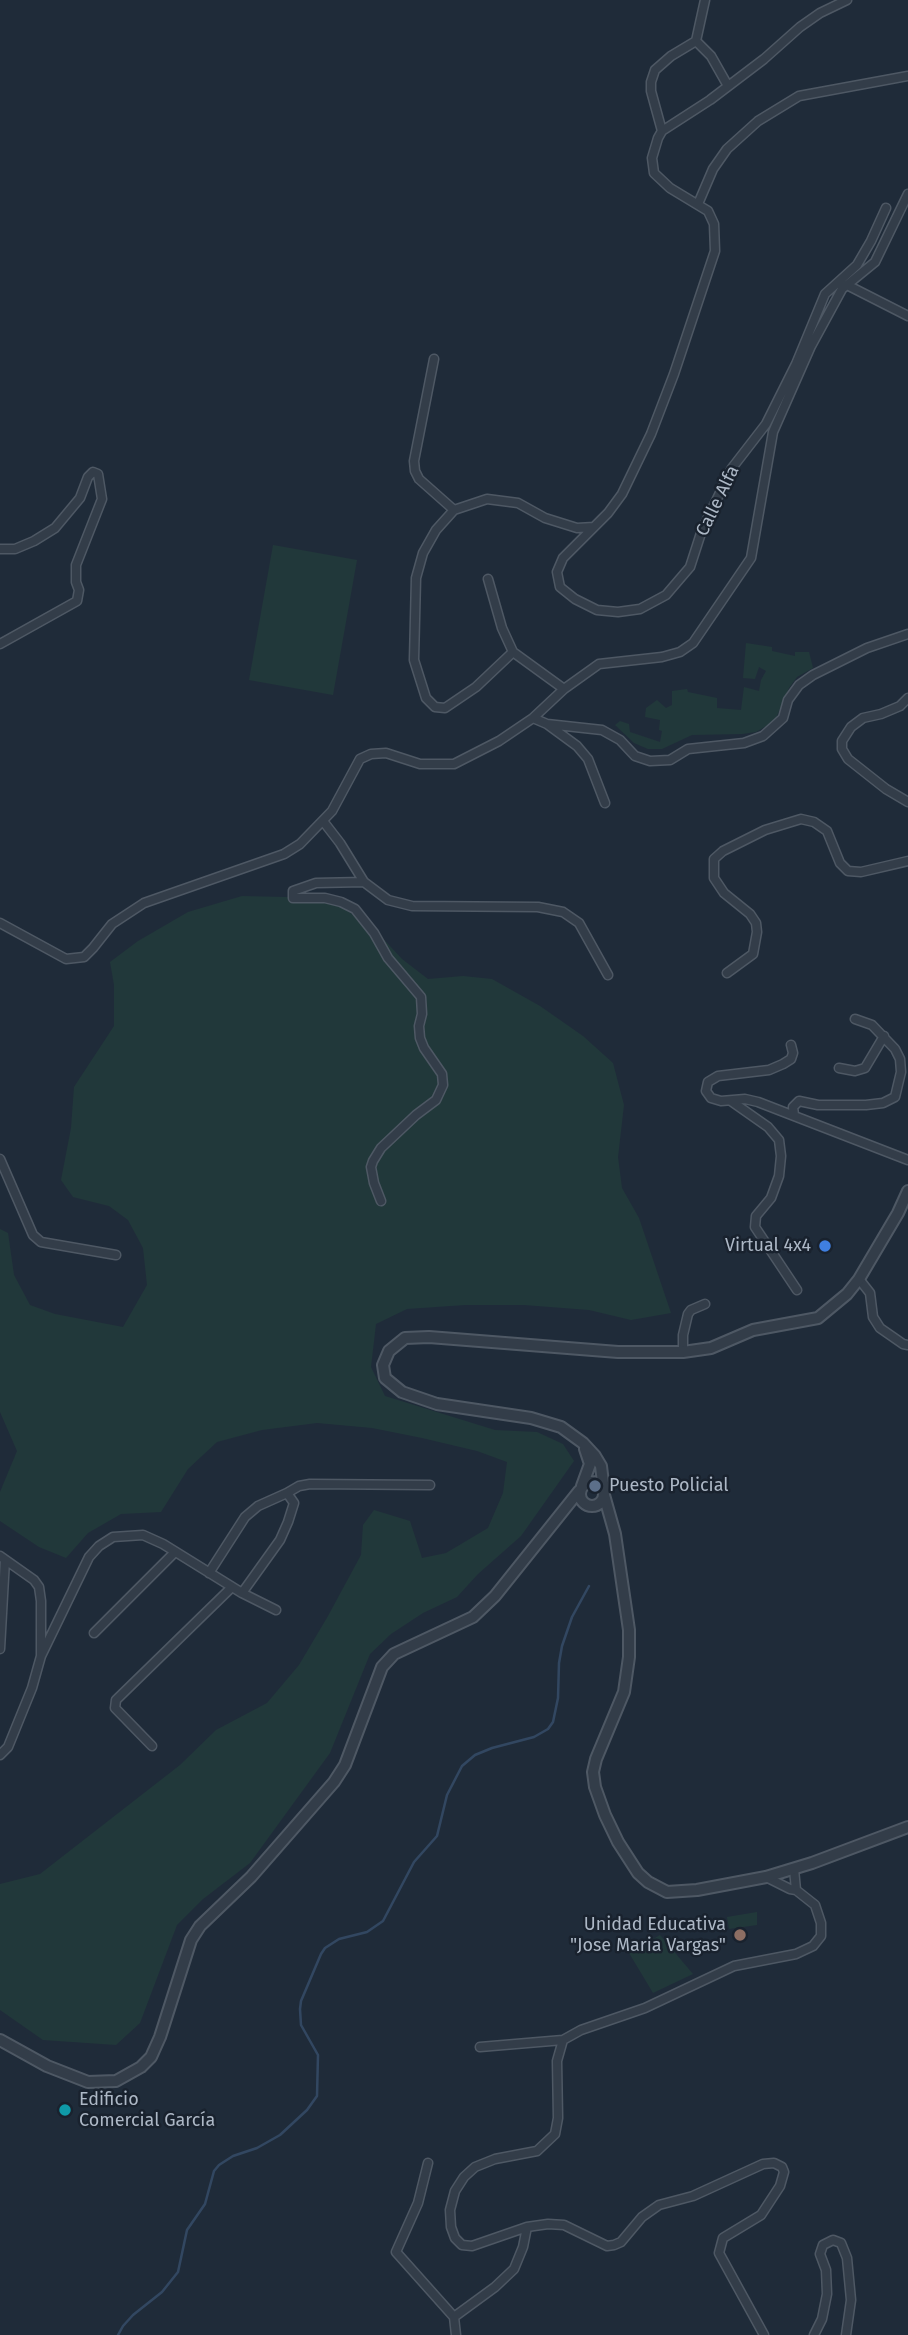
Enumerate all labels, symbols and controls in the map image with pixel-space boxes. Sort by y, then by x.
street label: Calle Alfa [692,462,744,540]
place label: Virtual 4x4 [725,1235,811,1257]
marker: Virtual 4x4 [817,1238,833,1254]
place label: Puesto Policial [609,1475,729,1497]
marker: Puesto Policial [587,1478,603,1494]
place label: Unidad Educativa "Jose Maria Vargas" [570,1914,726,1956]
marker: Unidad Educativa "Jose Maria Vargas" [732,1927,748,1943]
place label: Edificio Comercial García [79,2089,215,2132]
marker: Edificio Comercial García [57,2102,73,2118]

